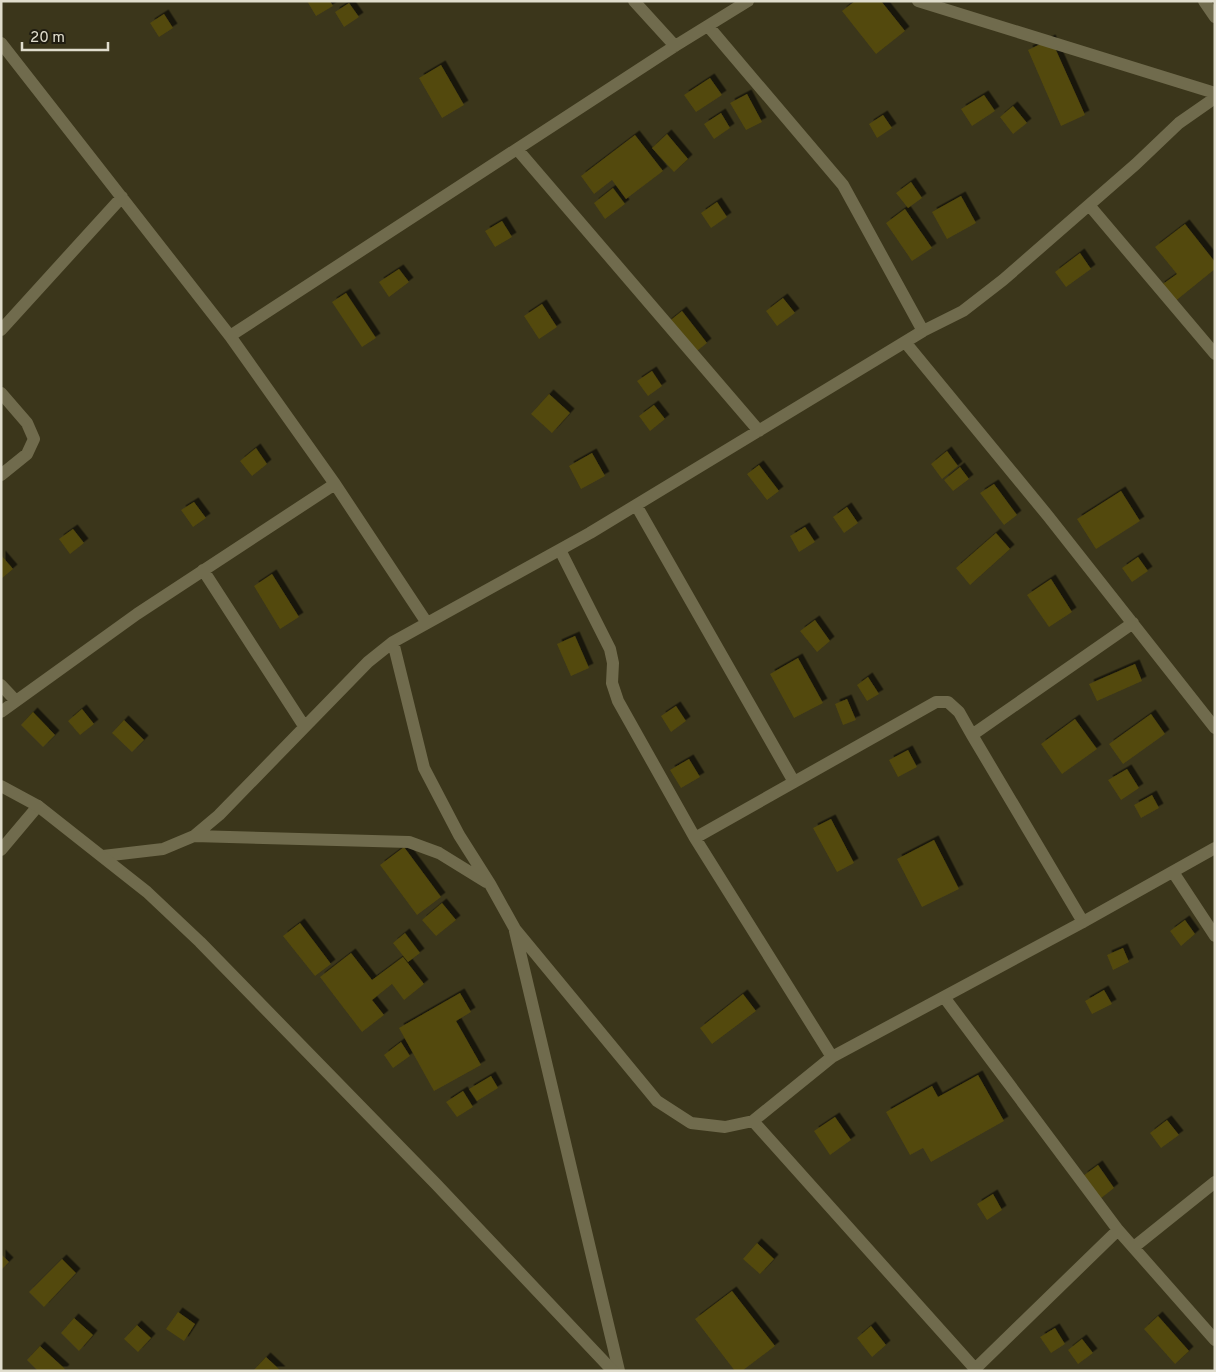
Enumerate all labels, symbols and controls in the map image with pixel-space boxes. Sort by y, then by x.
scale bar [22,20,109,52]
text: 20 m [30,29,65,48]

